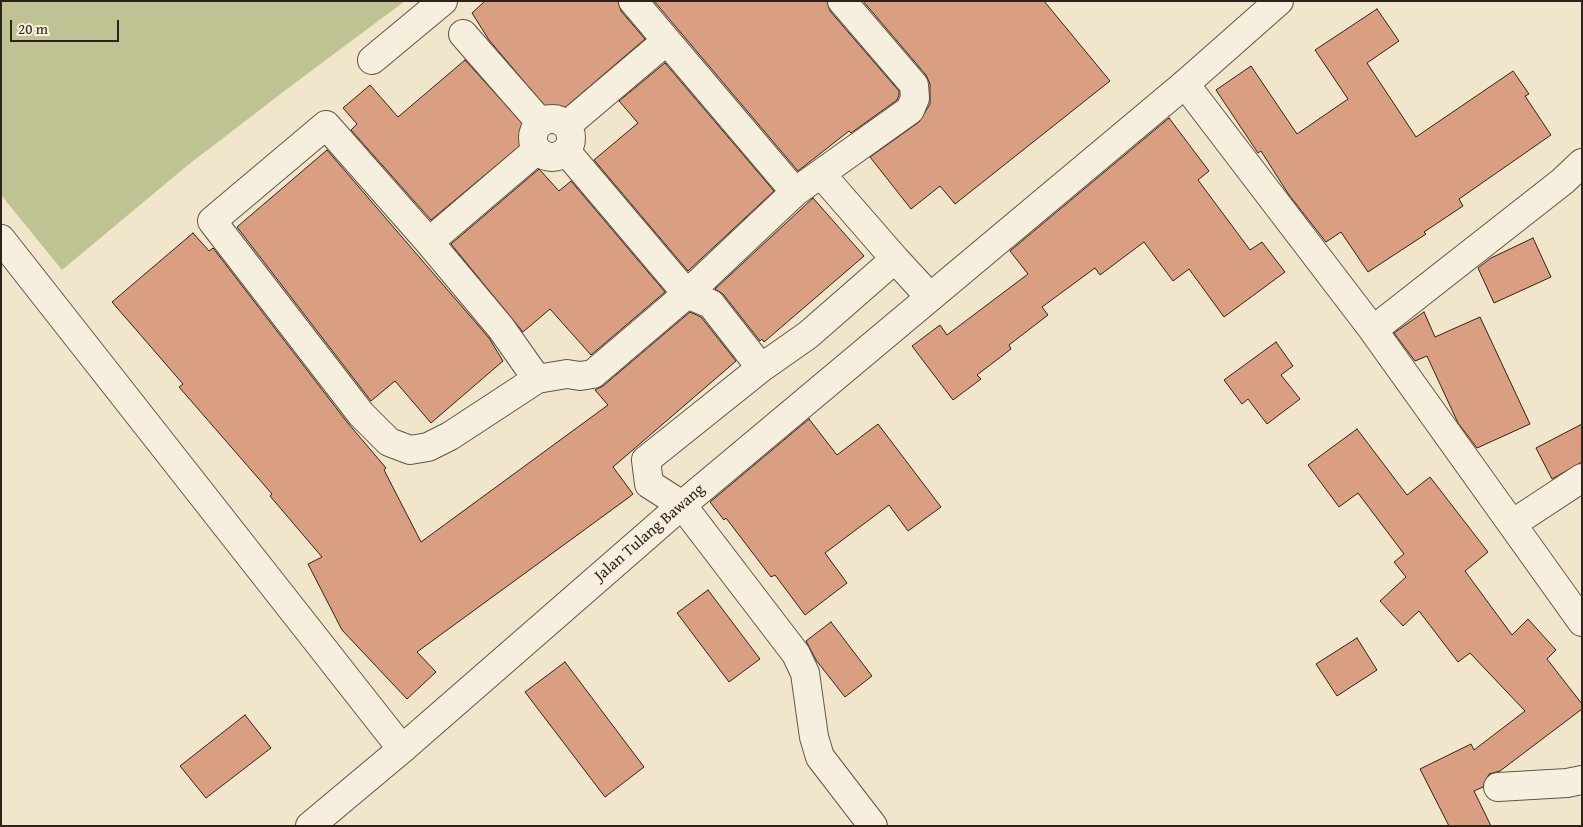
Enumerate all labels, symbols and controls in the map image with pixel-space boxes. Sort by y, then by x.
scale bar [12,10,121,42]
text: 20 m [18,18,48,39]
street label: Jalan Tulang Bawang [591,480,709,586]

